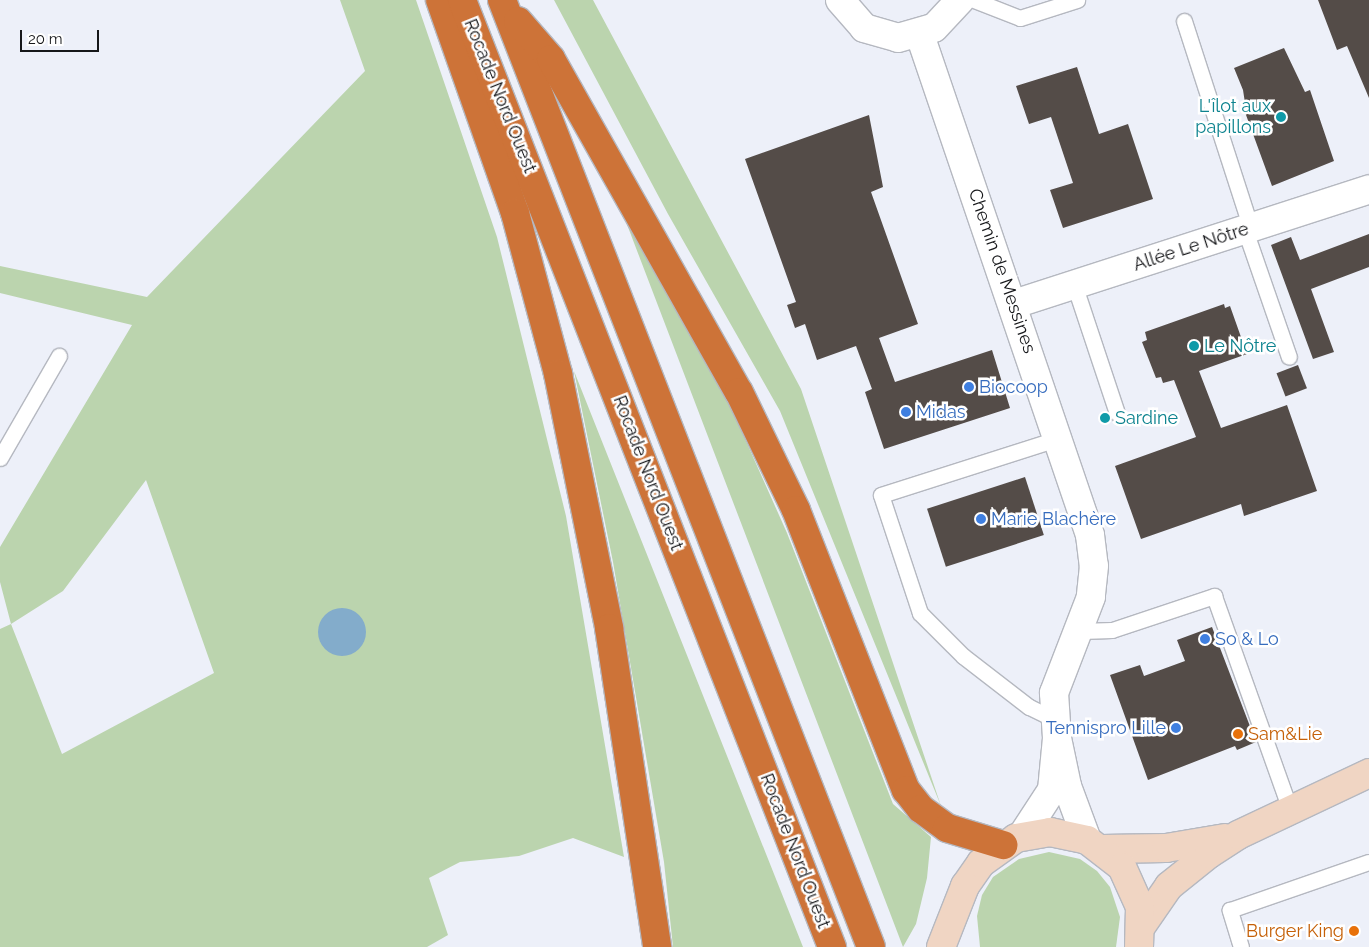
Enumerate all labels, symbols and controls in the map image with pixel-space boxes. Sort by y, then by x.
street label: Rocade Nord Ouest [459,16,541,176]
scale bar [22,20,101,52]
text: 20 m [28,30,63,48]
place label: L'îlot aux papillons [1195,96,1271,138]
marker: L'îlot aux papillons [1275,111,1287,123]
street label: Chemin de Messines [964,186,1040,356]
street label: Allée Le Nôtre [1131,218,1251,276]
place label: Le Nôtre [1204,335,1276,357]
marker: Le Nôtre [1188,340,1200,352]
place label: Biocoop [979,376,1048,398]
marker: Biocoop [963,381,975,393]
street label: Rocade Nord Ouest [609,393,687,553]
place label: Midas [916,401,965,423]
marker: Midas [900,406,912,418]
place label: Sardine [1115,407,1178,429]
marker: Sardine [1099,412,1111,424]
place label: Marie Blachère [991,508,1116,530]
marker: Marie Blachère [975,513,987,525]
place label: So & Lo [1215,628,1279,650]
marker: So & Lo [1199,633,1211,645]
place label: Tennispro Lille [1046,717,1166,739]
marker: Tennispro Lille [1170,722,1182,734]
place label: Sam&Lie [1248,723,1322,745]
marker: Sam&Lie [1232,728,1244,740]
street label: Rocade Nord Ouest [756,771,834,931]
place label: Burger King [1246,920,1344,942]
marker: Burger King [1348,925,1360,937]

